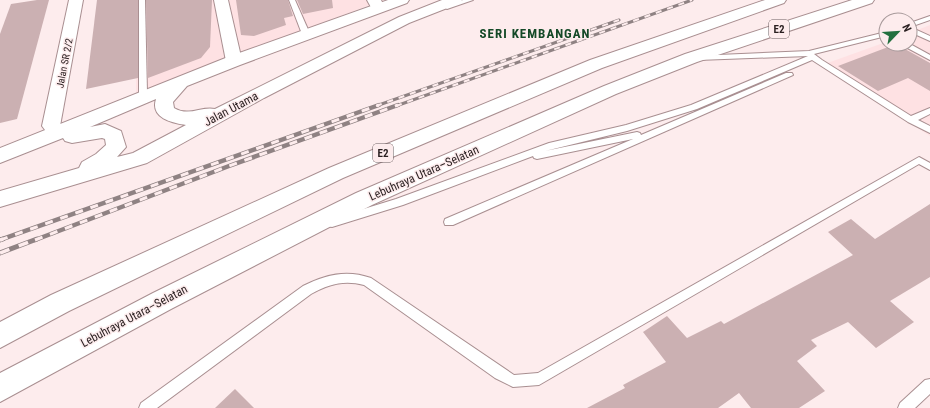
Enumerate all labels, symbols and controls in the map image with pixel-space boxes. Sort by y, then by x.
north arrow [878,12,918,52]
road number: E2 [769,20,789,38]
text: N [899,22,914,34]
district label: SERI KEMBANGAN [480,26,590,41]
street label: Jalan SR 2/2 [54,37,75,89]
street label: Jalan Utama [201,89,261,129]
street label: Lebuhraya Utara–Selatan [367,142,481,204]
road number: E2 [373,144,393,162]
street label: Lebuhraya Utara–Selatan [78,282,190,350]

